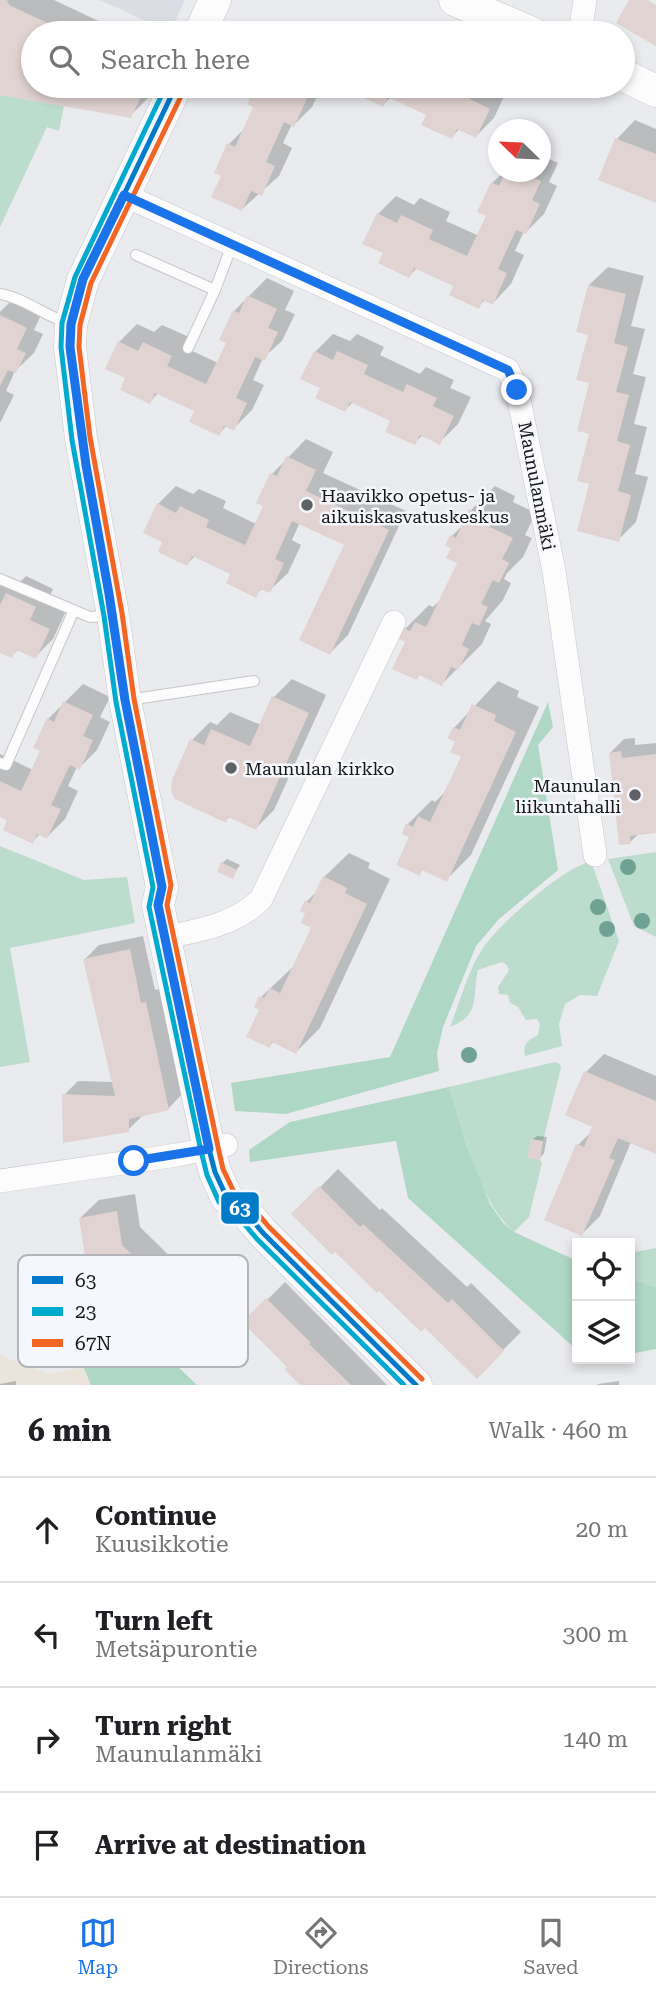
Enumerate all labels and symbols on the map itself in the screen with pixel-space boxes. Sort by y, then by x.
north arrow [488,119,551,182]
route end [501,374,532,405]
street label: Maunulanmäki [514,420,560,552]
place label: Haavikko opetus- ja aikuiskasvatuskeskus [321,485,509,527]
marker: Haavikko opetus- ja aikuiskasvatuskeskus [299,497,315,513]
place label: Maunulan kirkko [245,758,394,779]
marker: Maunulan kirkko [223,760,239,776]
place label: Maunulan liikuntahalli [515,775,621,817]
marker: Maunulan liikuntahalli [627,787,643,803]
route start [118,1145,149,1176]
line badge: 63 [220,1191,260,1225]
text: 63 [229,1197,251,1220]
legend [18,1255,248,1367]
text: 63 [75,1269,96,1292]
text: 23 [75,1300,96,1323]
text: 67N [75,1332,111,1355]

